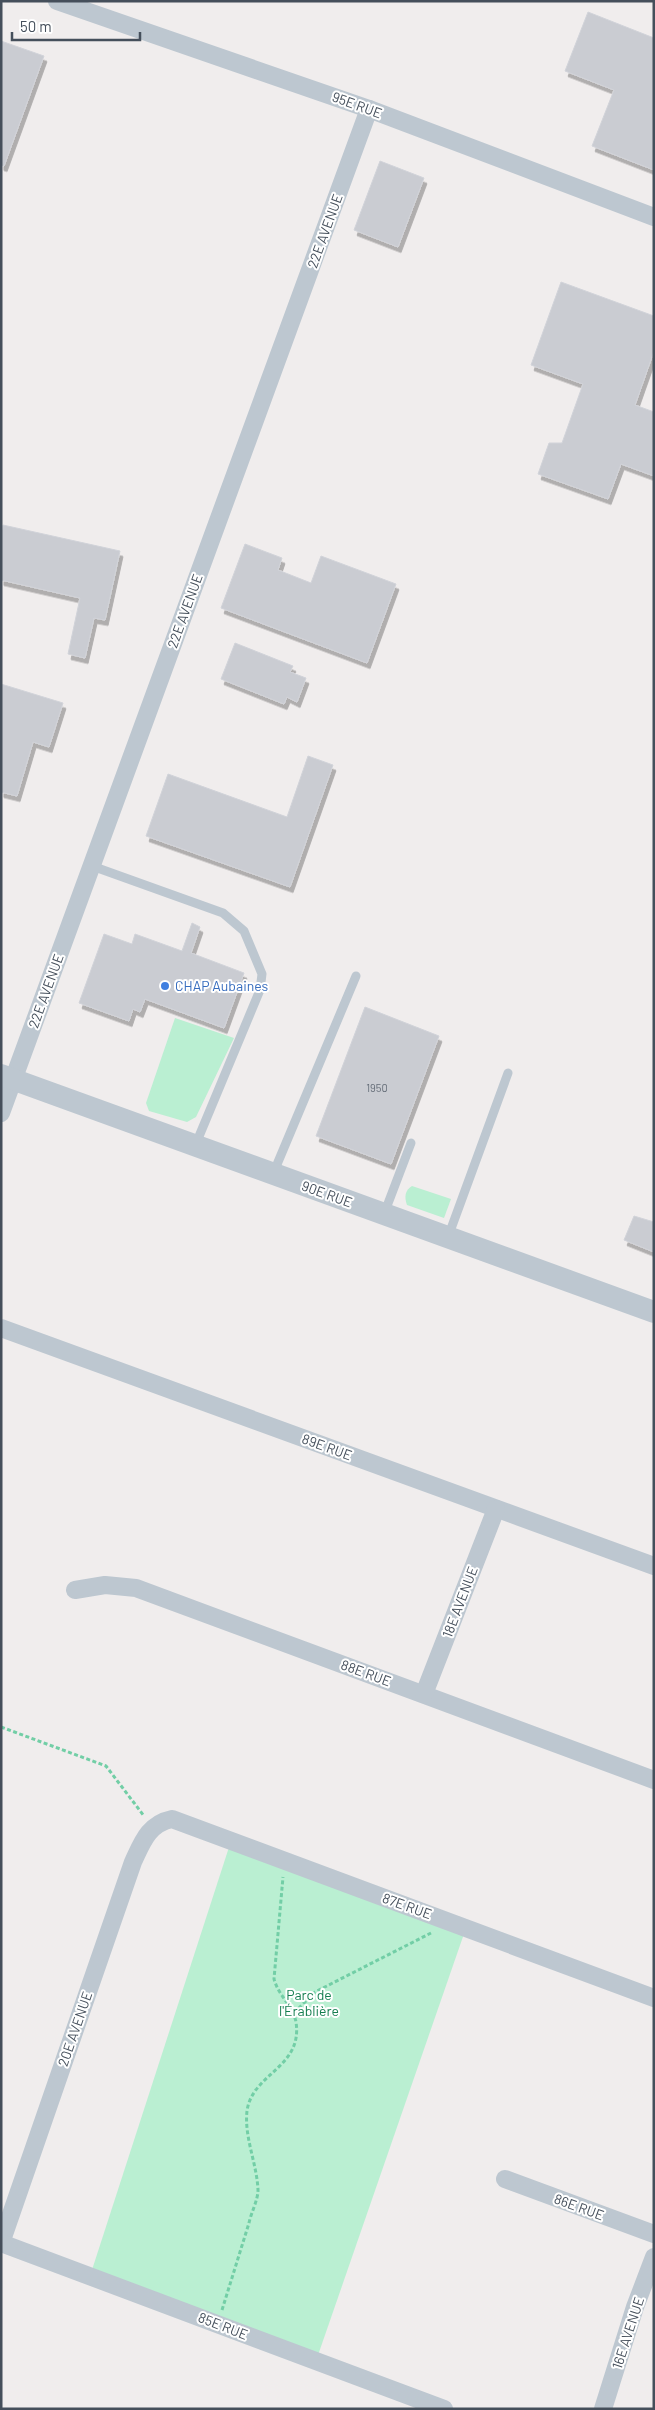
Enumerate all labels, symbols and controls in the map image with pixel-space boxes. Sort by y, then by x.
scale bar [12,10,140,42]
text: 50 m [20,17,52,35]
street label: 95E RUE [330,88,384,121]
street label: 22E AVENUE [303,191,346,270]
street label: 22E AVENUE [163,571,206,650]
street label: 22E AVENUE [24,951,67,1030]
place label: CHAP Aubaines [175,977,268,994]
marker: CHAP Aubaines [159,980,171,992]
house number: 1950 [366,1081,388,1094]
street label: 90E RUE [300,1177,355,1211]
street label: 89E RUE [300,1430,354,1463]
street label: 18E AVENUE [438,1564,481,1640]
street label: 88E RUE [339,1656,393,1689]
street label: 87E RUE [380,1889,434,1922]
park label: Parc de l'Érablière [279,1986,339,2019]
street label: 20E AVENUE [54,1989,95,2069]
street label: 86E RUE [552,2190,606,2223]
street label: 16E AVENUE [608,2295,647,2371]
street label: 85E RUE [196,2308,250,2343]

